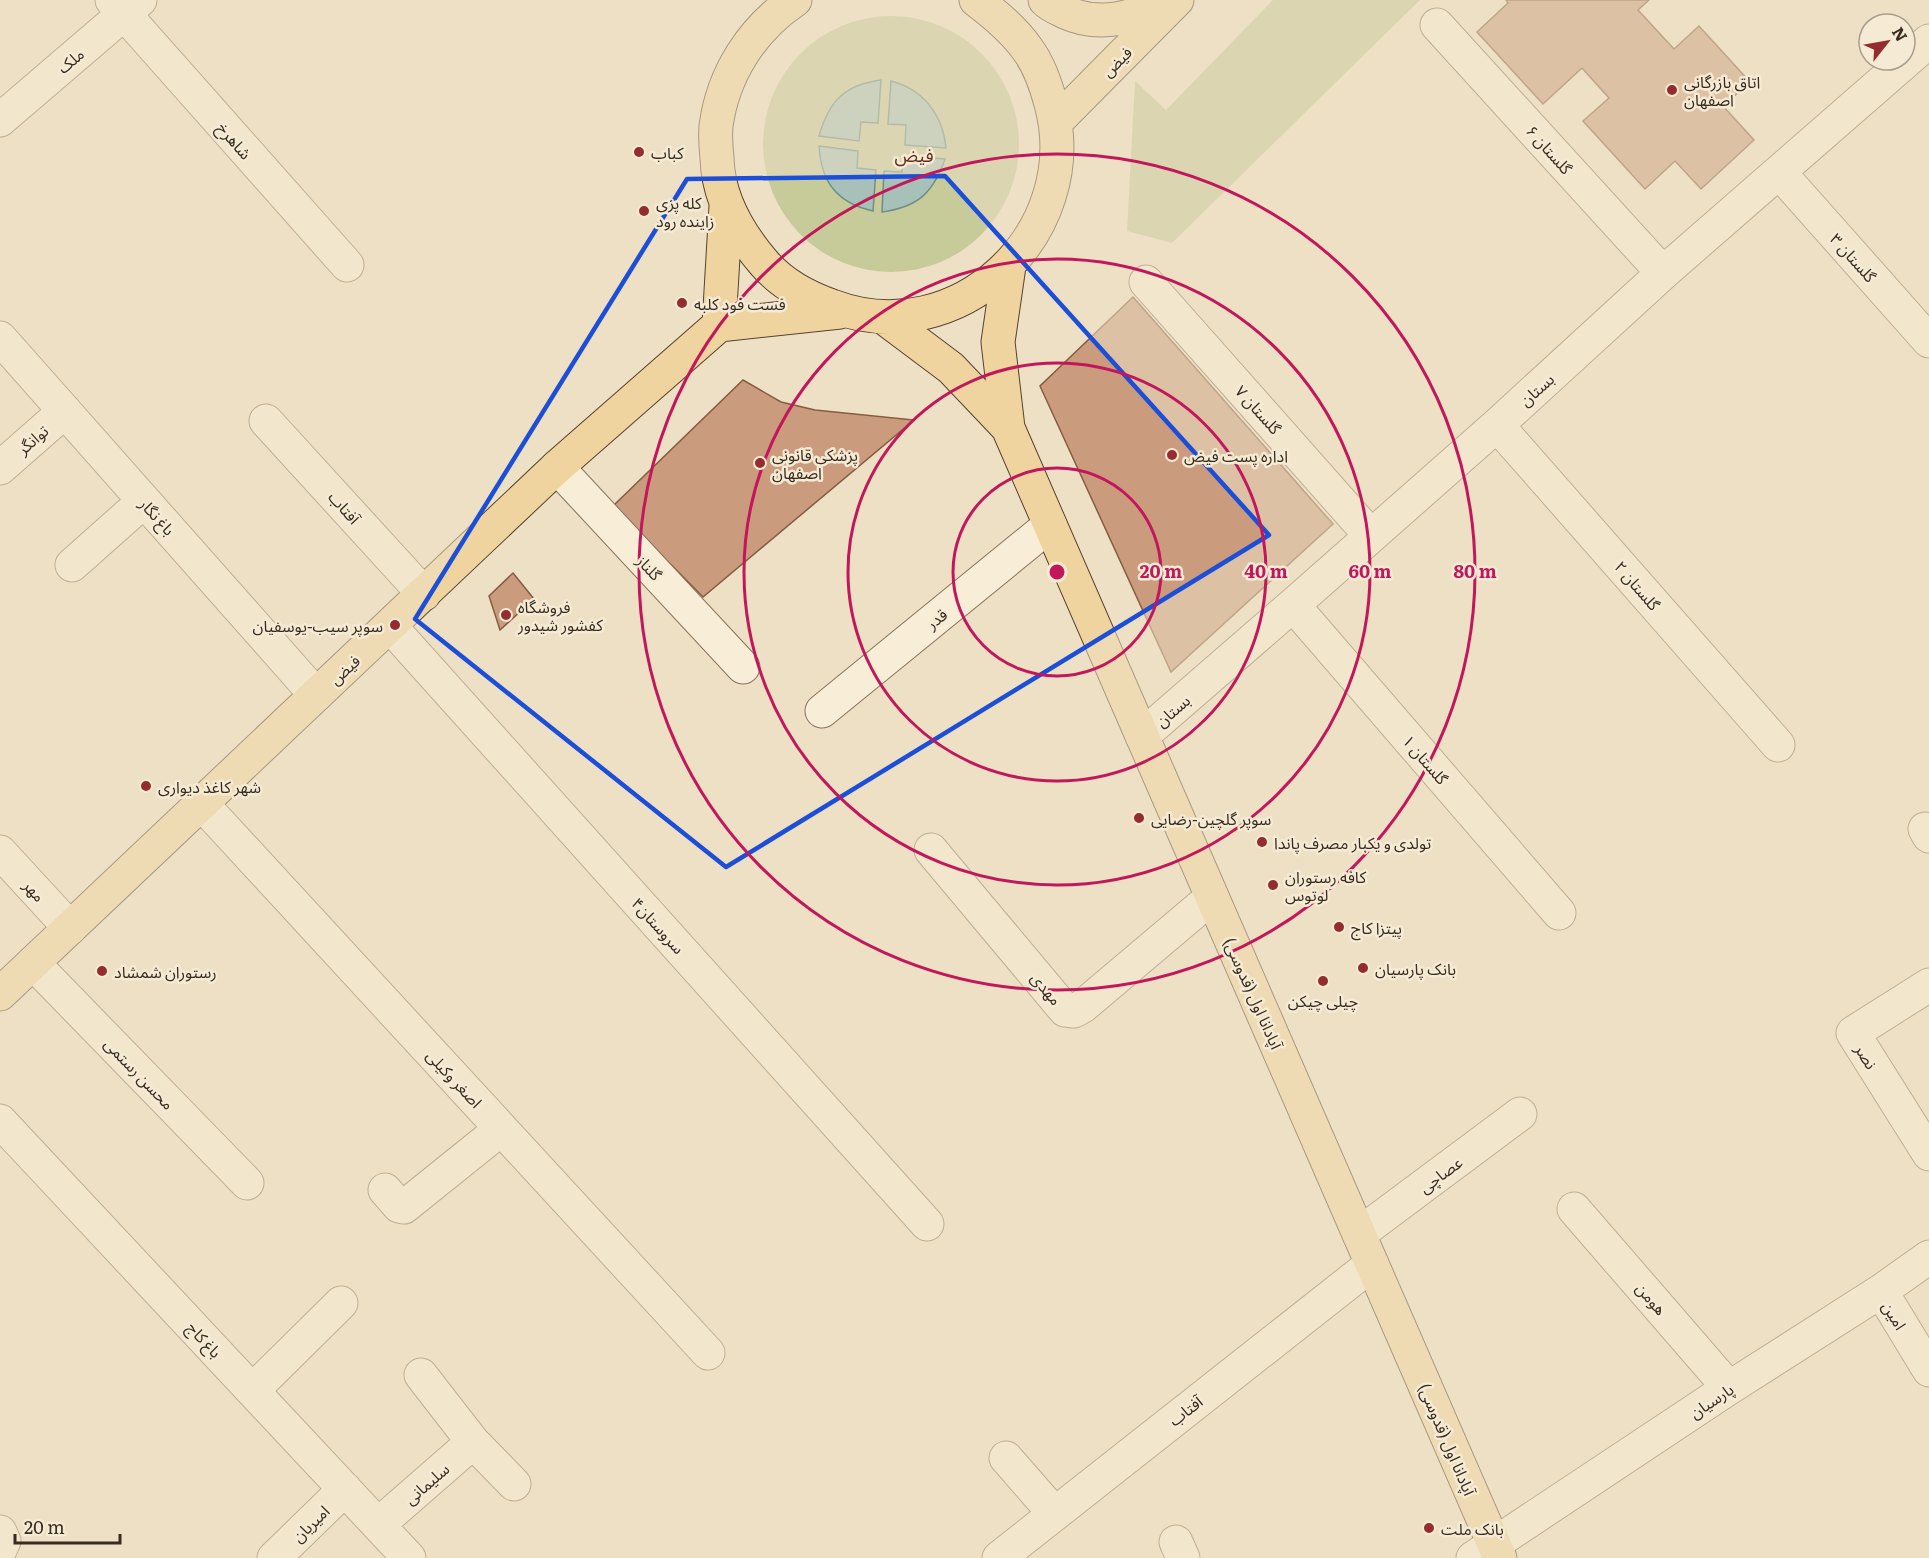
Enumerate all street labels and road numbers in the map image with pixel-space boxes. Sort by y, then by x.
street label: فیض [1095,40,1137,82]
street label: ملک [51,42,89,78]
street label: شاهرخ [210,116,258,165]
street label: گلستان ۶ [1521,119,1579,179]
street label: گلستان ۳ [1825,227,1883,287]
street label: بستان [1513,367,1559,411]
street label: گلستان ۷ [1230,379,1288,439]
street label: توانگر [10,418,53,460]
street label: آفتاب [324,485,367,530]
street label: باغ نگار [132,491,181,541]
street label: گلناز [631,548,668,585]
street label: گلستان ۲ [1610,555,1667,615]
street label: قدر [919,602,952,635]
street label: فیض [323,648,365,690]
street label: بستان [1149,688,1195,732]
street label: گلستان ۱ [1398,729,1455,789]
street label: مهر [18,873,52,907]
street label: سروستان۴ [627,891,691,959]
street label: آپادانا اول (قدوسی) [1219,933,1290,1054]
street label: مهدی [1026,966,1068,1010]
street label: محسن رستمی [99,1032,181,1114]
street label: نصر [1849,1038,1884,1073]
street label: اصغر وکیلی [422,1043,488,1113]
street label: عصاچی [1413,1150,1467,1198]
street label: هومن [1631,1276,1673,1320]
street label: امین [1877,1296,1913,1334]
street label: باغ کاج [181,1316,228,1364]
street label: پارسیان [1684,1376,1738,1424]
street label: آپادانا اول (قدوسی) [1413,1379,1483,1500]
street label: آفتاب [1163,1388,1208,1431]
street label: سلیمانی [398,1456,454,1510]
street label: امیریان [286,1499,334,1547]

